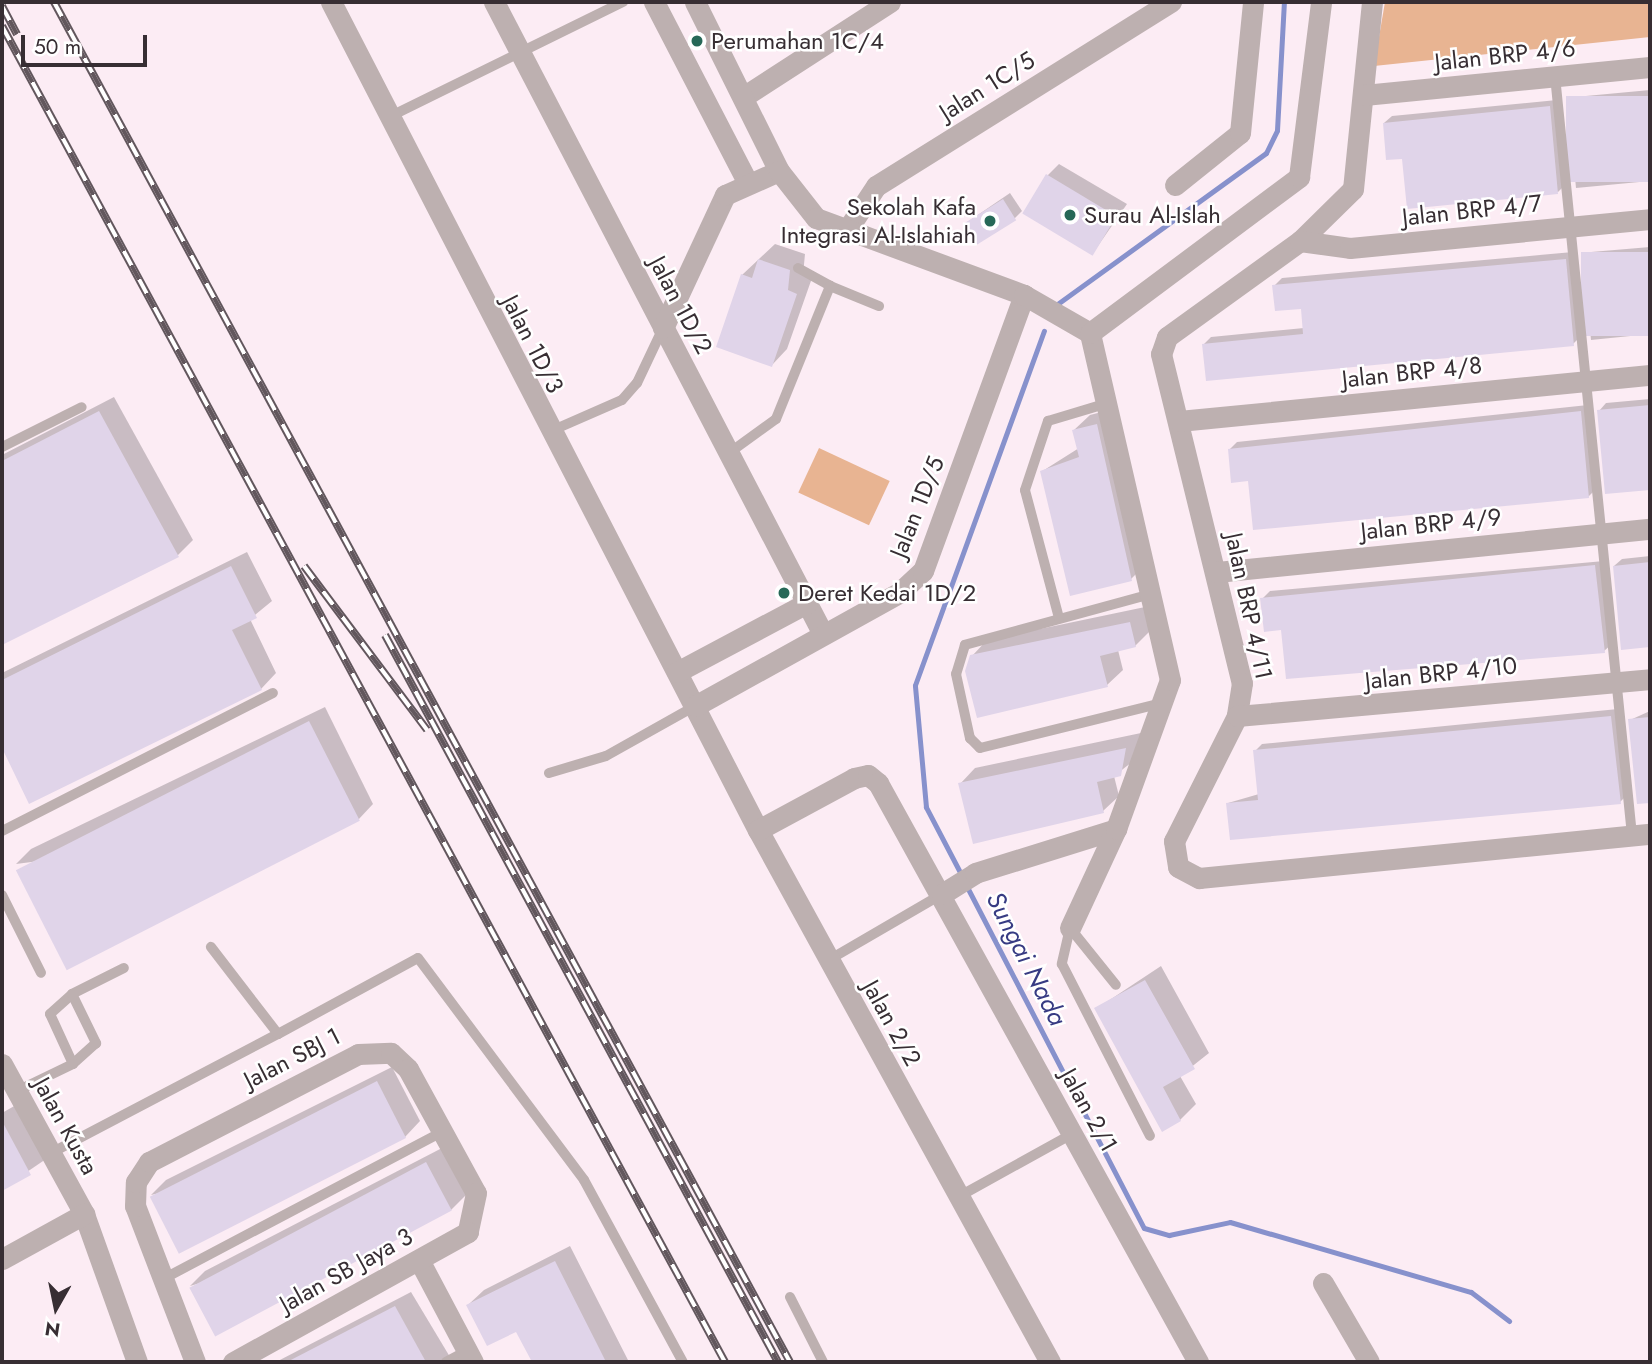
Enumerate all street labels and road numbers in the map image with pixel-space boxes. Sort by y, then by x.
street label: Jalan BRP 4/6 [1433,33,1577,77]
street label: Jalan 1C/5 [934,45,1040,127]
street label: Jalan BRP 4/7 [1401,188,1543,232]
street label: Jalan 1D/2 [643,251,719,359]
street label: Jalan 1D/3 [496,290,570,398]
street label: Jalan BRP 4/8 [1340,350,1484,394]
street label: Jalan 1D/5 [884,452,950,562]
street label: Jalan BRP 4/9 [1359,502,1503,546]
street label: Jalan BRP 4/11 [1219,530,1279,682]
street label: Jalan BRP 4/10 [1363,651,1519,695]
street label: Jalan 2/2 [857,975,927,1071]
street label: Jalan SBJ 1 [239,1021,345,1095]
street label: Jalan 2/1 [1054,1063,1124,1157]
street label: Jalan Kusta [28,1072,104,1180]
street label: Jalan SB Jaya 3 [275,1222,417,1318]

